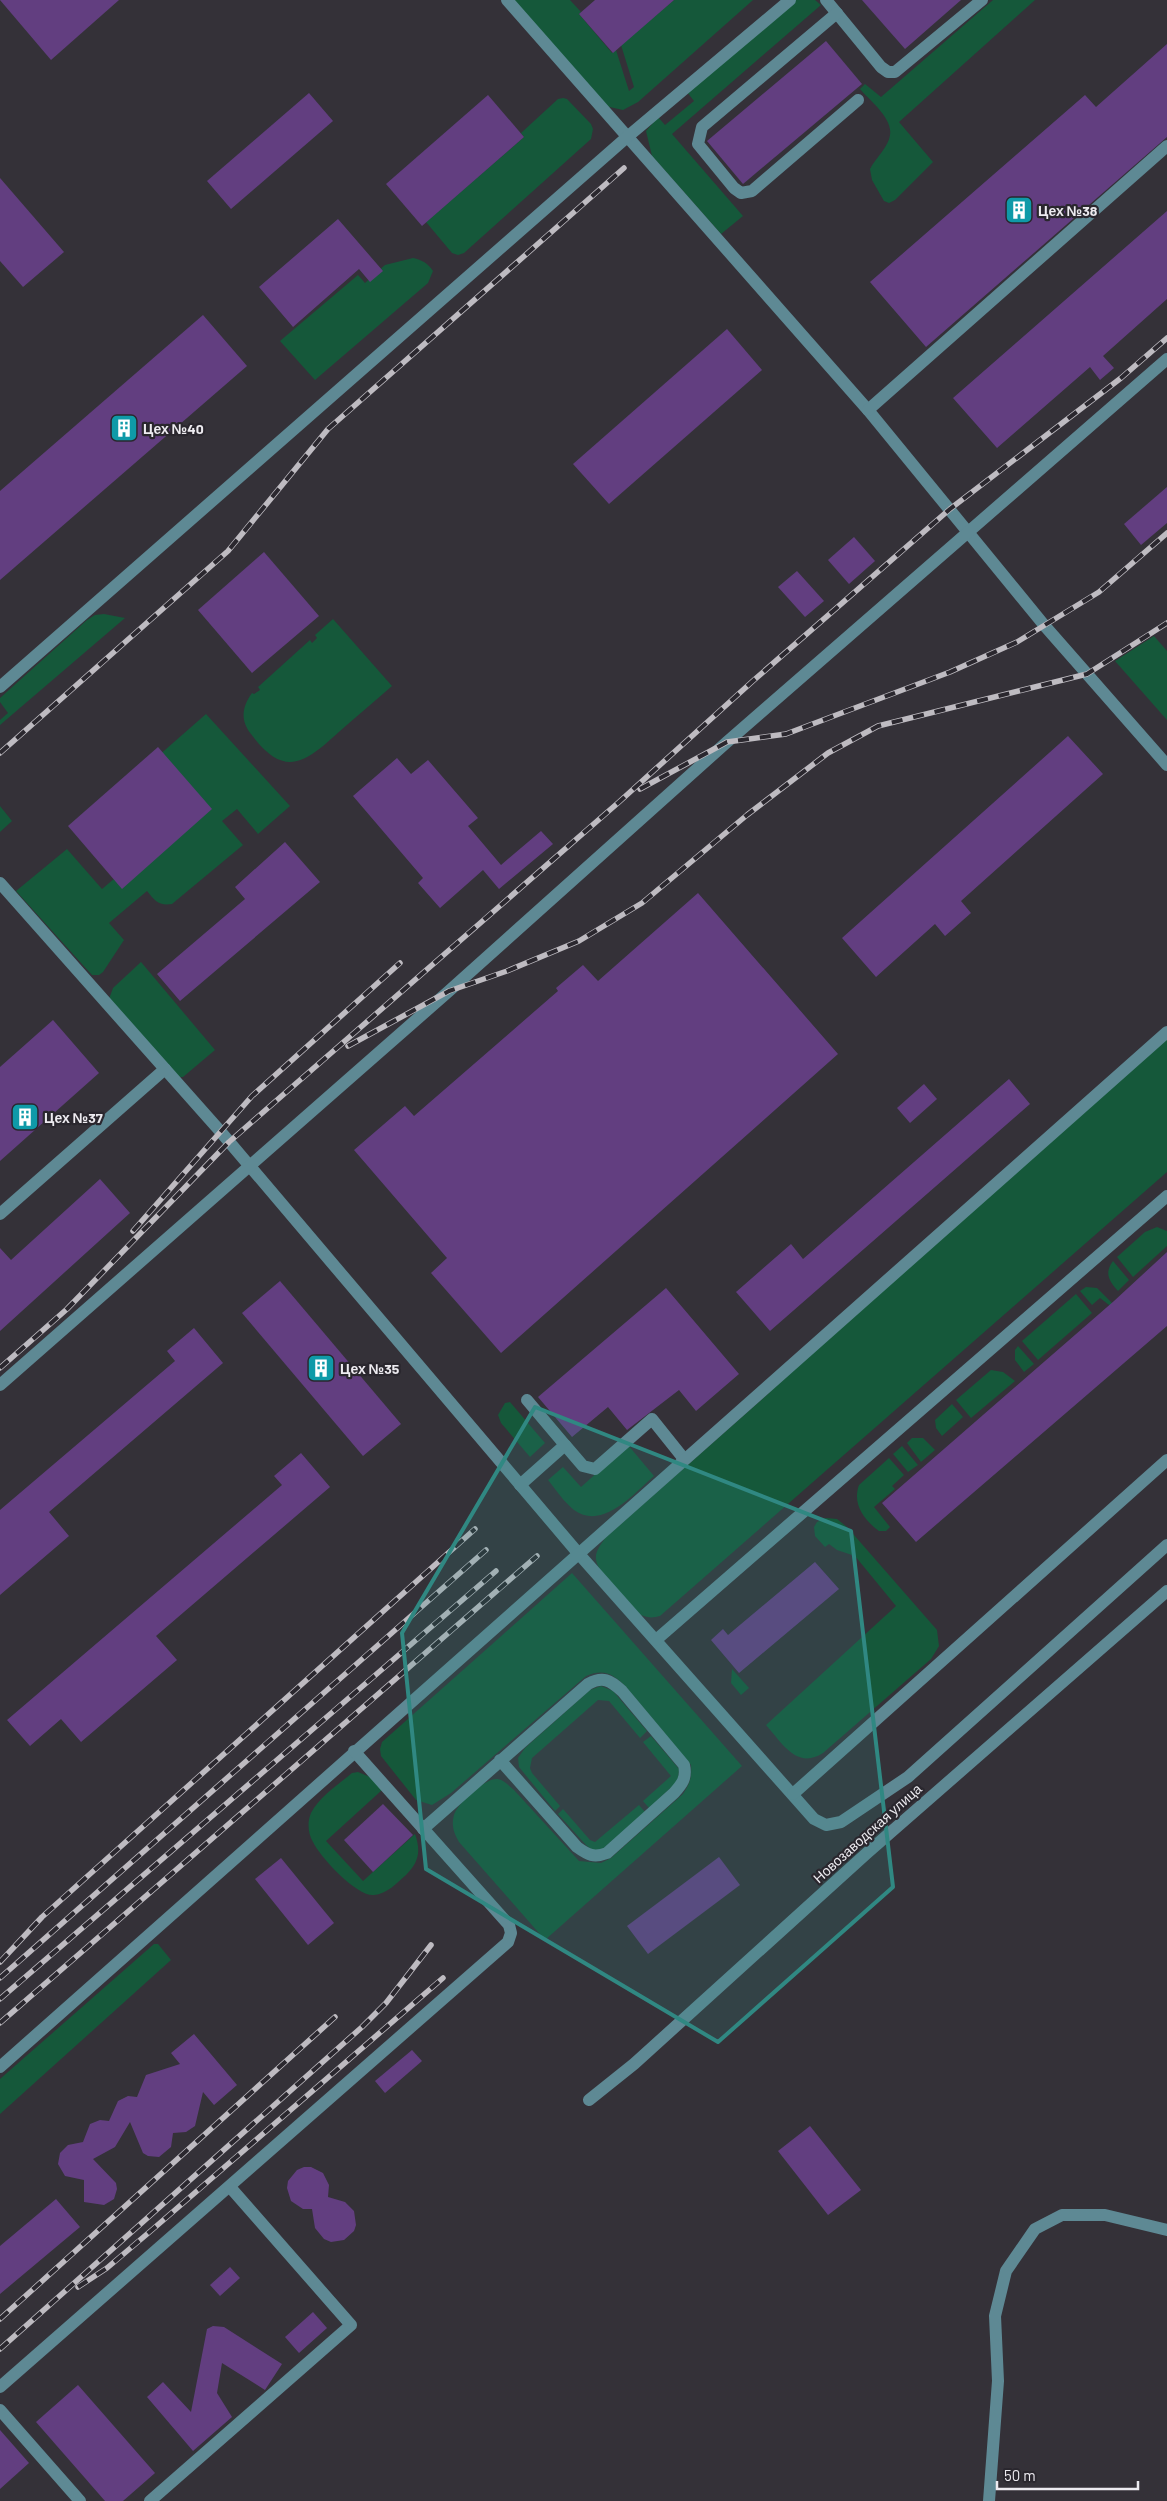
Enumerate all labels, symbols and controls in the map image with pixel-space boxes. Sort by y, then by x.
building icon: Цех №38 [1004,195,1034,225]
place label: Цех №38 [1038,202,1098,219]
building icon: Цех №40 [109,413,139,443]
place label: Цех №40 [143,420,204,437]
building icon: Цех №37 [10,1102,40,1132]
place label: Цех №37 [44,1109,103,1126]
building icon: Цех №35 [306,1353,336,1383]
place label: Цех №35 [340,1360,400,1377]
street label: Новозаводская улица [809,1780,925,1886]
scale bar [997,2458,1138,2490]
text: 50 m [1004,2466,1036,2484]

